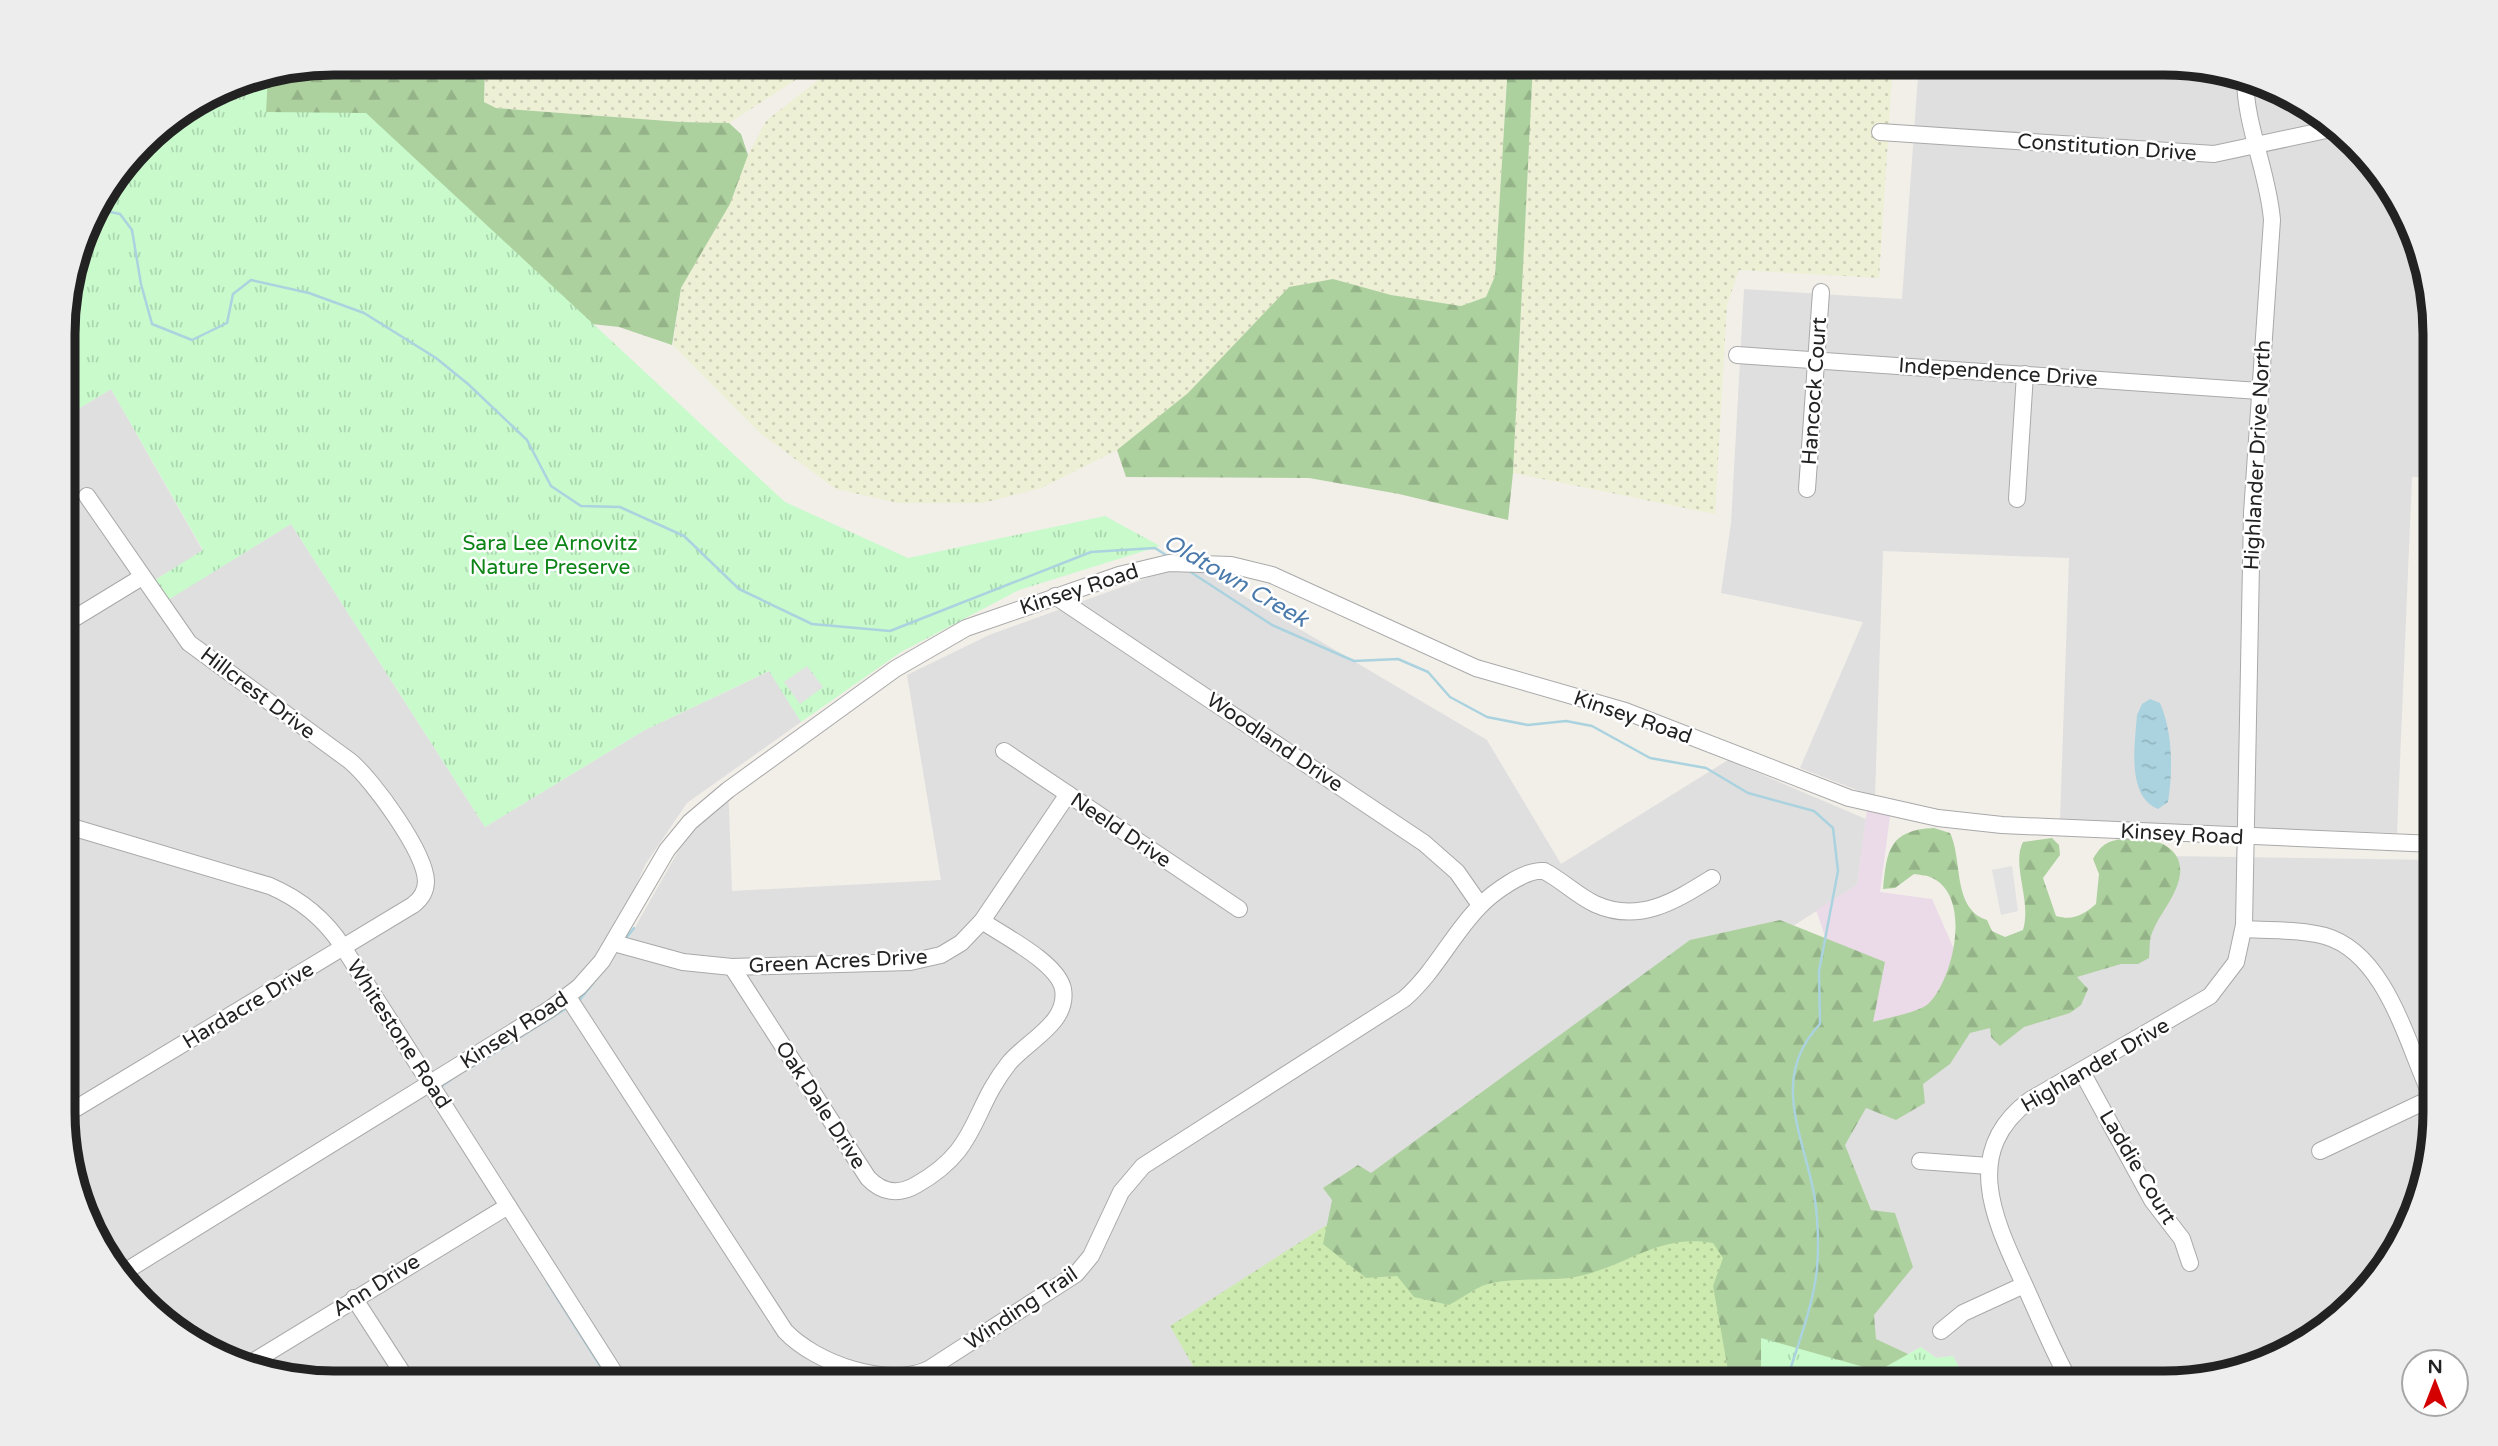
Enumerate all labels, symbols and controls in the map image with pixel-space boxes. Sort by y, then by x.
street label: Constitution Drive [2016,129,2198,166]
street label: Hancock Court [1797,316,1832,466]
street label: Highlander Drive North [2239,339,2276,571]
street label: Independence Drive [1897,353,2099,392]
water label: Oldtown Creek [1158,528,1314,634]
park label: Sara Lee Arnovitz Nature Preserve [462,531,638,580]
street label: Kinsey Road [1017,559,1142,620]
street label: Hillcrest Drive [195,642,320,745]
street label: Kinsey Road [1570,686,1695,749]
street label: Woodland Drive [1202,688,1348,797]
street label: Neeld Drive [1066,788,1176,873]
street label: Kinsey Road [2120,819,2244,850]
street label: Green Acres Drive [748,944,928,979]
street label: Whitestone Road [341,955,456,1113]
street label: Hardacre Drive [178,956,318,1054]
street label: Kinsey Road [456,986,573,1075]
street label: Highlander Drive [2017,1013,2174,1118]
street label: Oak Dale Drive [770,1037,871,1174]
street label: Laddie Court [2094,1106,2181,1229]
street label: Ann Drive [328,1249,425,1322]
street label: Winding Trail [960,1261,1083,1355]
north arrow [2400,1348,2470,1418]
text: N [2427,1356,2443,1378]

